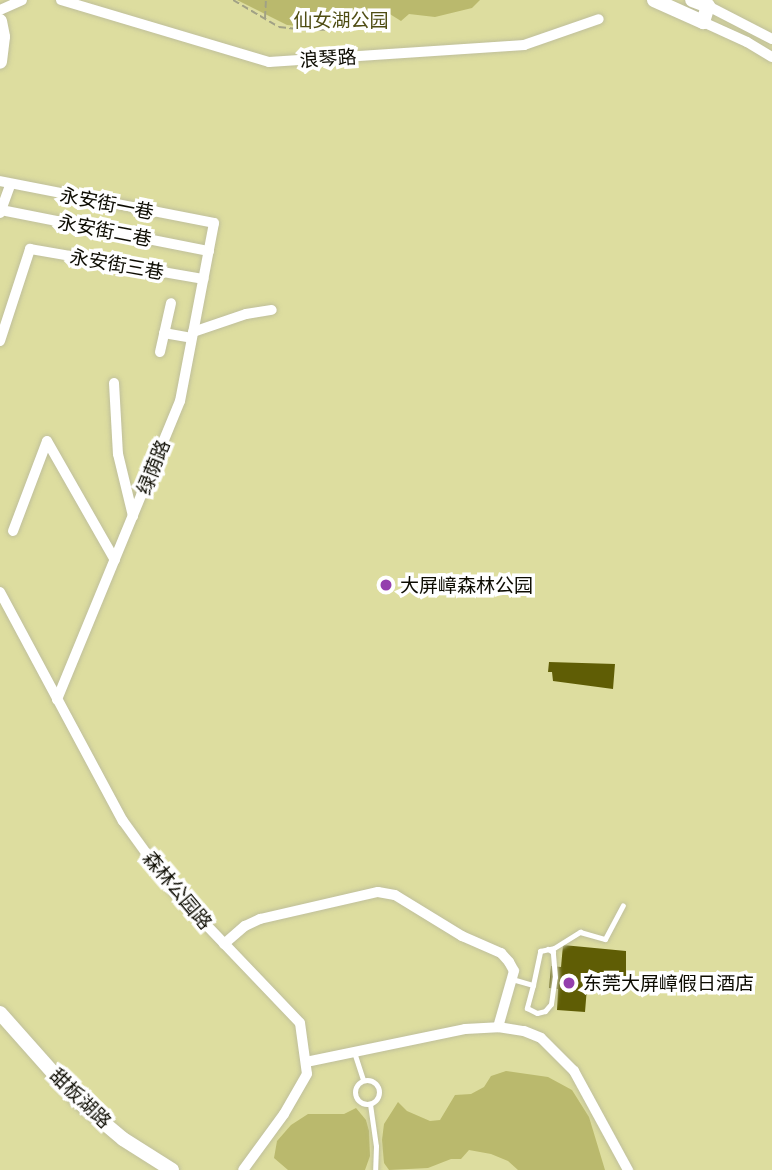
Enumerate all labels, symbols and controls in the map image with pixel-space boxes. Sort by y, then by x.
park label: 仙女湖公园 [294,9,388,31]
street label: 浪琴路 [299,45,357,71]
street label: 永安街一巷 [58,183,156,223]
street label: 永安街二巷 [56,210,154,250]
street label: 永安街三巷 [68,245,166,283]
street label: 绿荫路 [132,436,174,498]
place label: 大屏嶂森林公园 [400,574,533,596]
marker: 大屏嶂森林公园 [378,577,394,593]
street label: 森林公园路 [139,846,217,934]
place label: 东莞大屏嶂假日酒店 [583,972,754,994]
marker: 东莞大屏嶂假日酒店 [561,975,577,991]
street label: 甜板湖路 [46,1063,116,1133]

